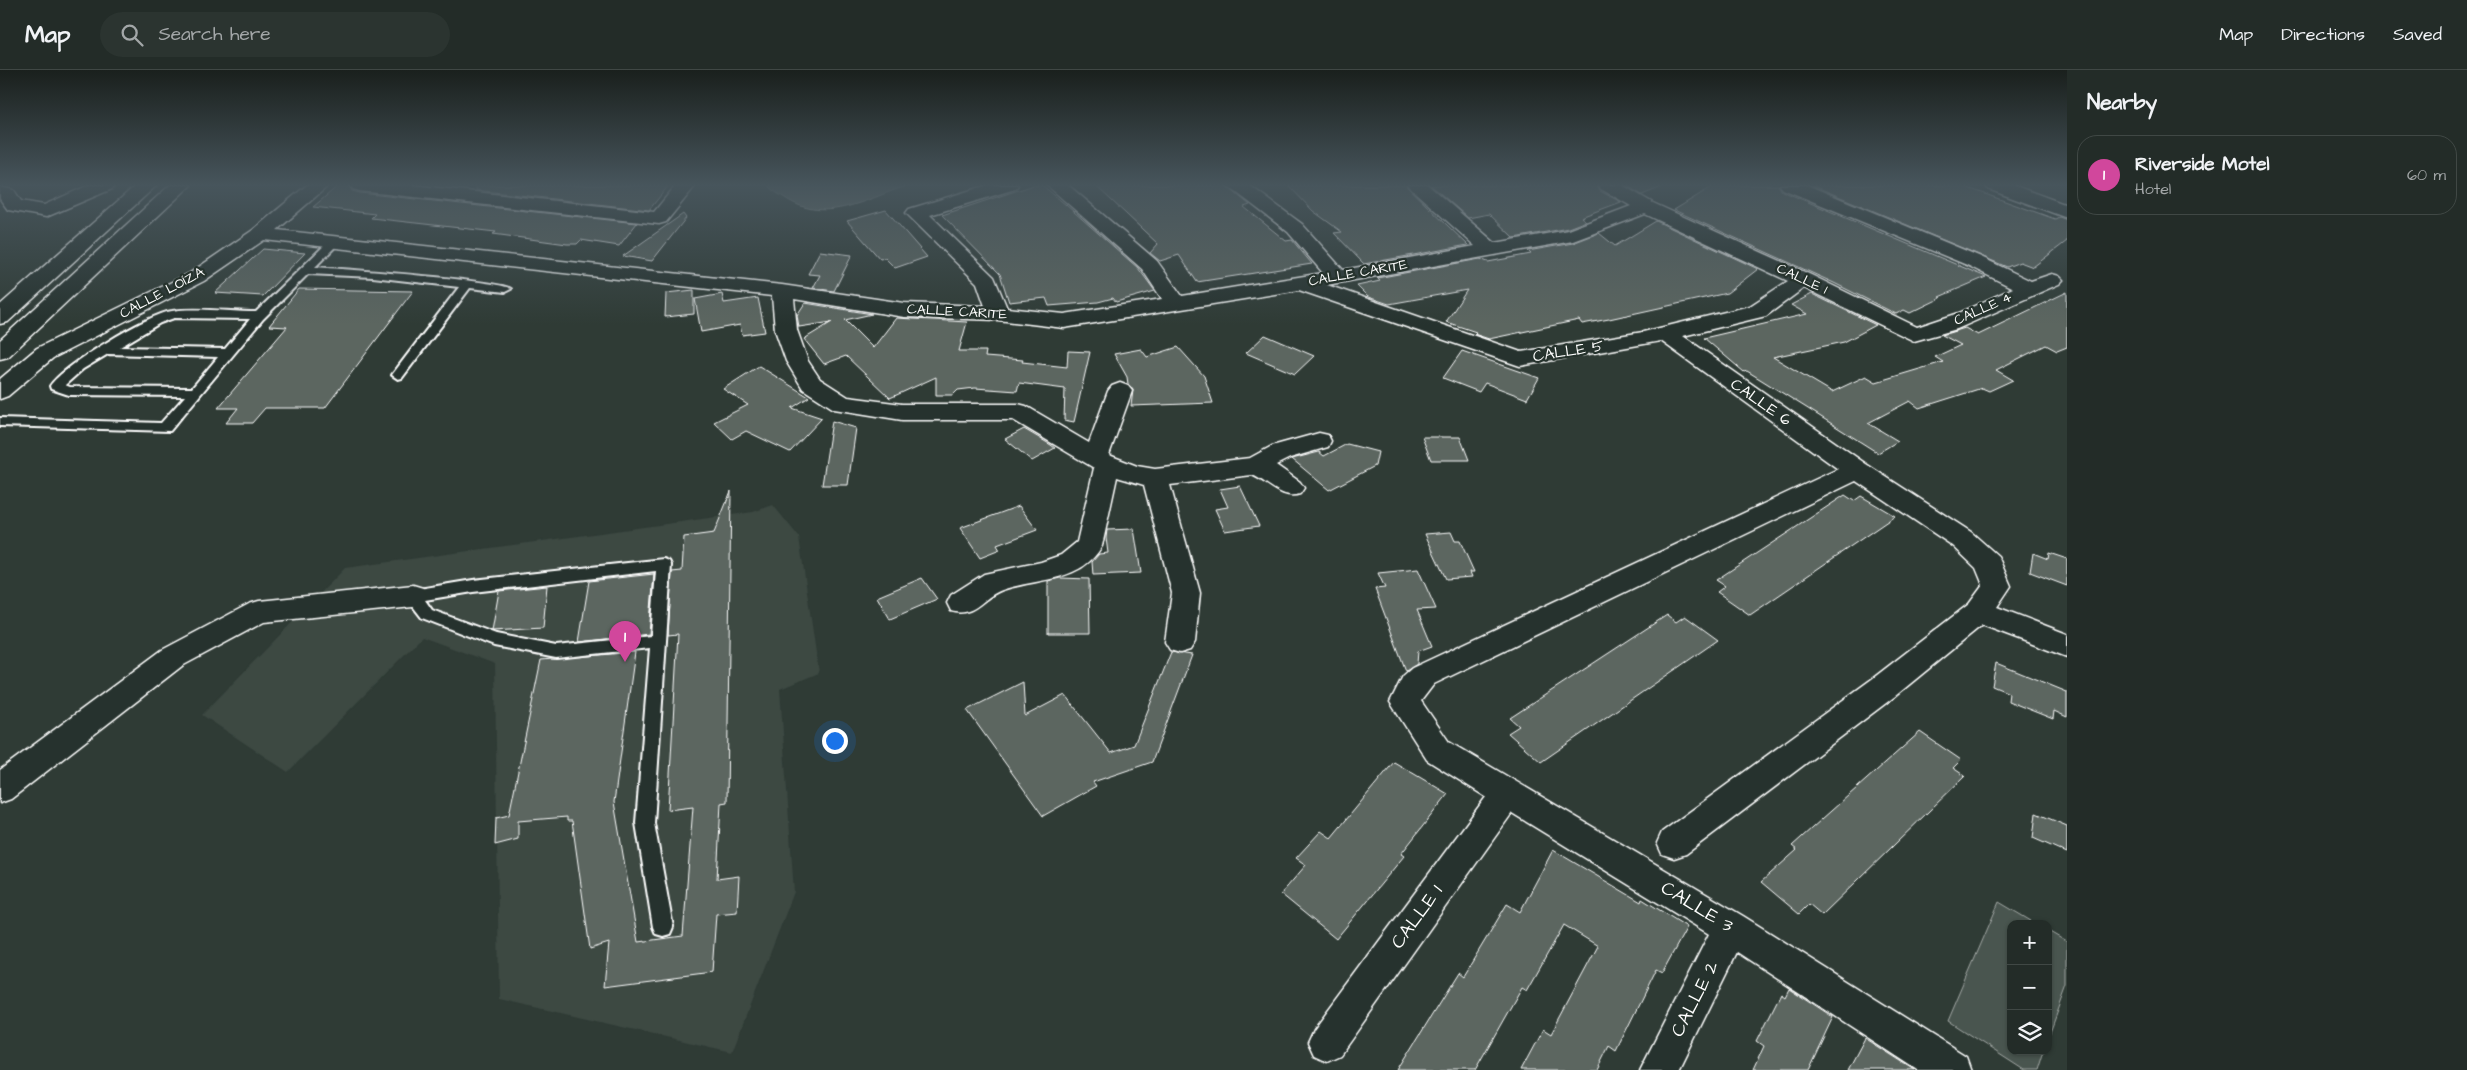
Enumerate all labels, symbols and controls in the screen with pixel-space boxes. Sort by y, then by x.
search box [100,12,450,57]
text: Map [25,18,70,52]
icon: search [118,21,146,49]
text: Search here [158,21,271,48]
text: Map [2219,22,2253,47]
text: Directions [2281,22,2365,47]
text: Saved [2393,22,2442,47]
text: Nearby [2087,88,2157,117]
text: Riverside Motel [2135,151,2269,178]
text: 1 [2103,164,2105,186]
text: 60 m [2407,164,2446,186]
text: Hotel [2135,178,2171,200]
street label: CALLE CARITE [1307,254,1410,292]
street label: CALLE 1 [1773,259,1831,300]
street label: CALLE LOÍZA [116,262,208,324]
street label: CALLE 4 [1951,287,2016,331]
street label: CALLE CARITE [906,299,1008,325]
street label: CALLE 5 [1531,334,1605,367]
street label: CALLE 6 [1726,373,1796,431]
pin: 1 [609,621,641,662]
your location [822,728,848,754]
street label: CALLE 3 [1656,875,1739,939]
street label: CALLE 1 [1385,879,1450,955]
map controls [2007,920,2052,1055]
button: + [2007,920,2052,965]
street label: CALLE 2 [1664,956,1726,1042]
button: − [2007,965,2052,1010]
button: layers [2007,1010,2052,1055]

